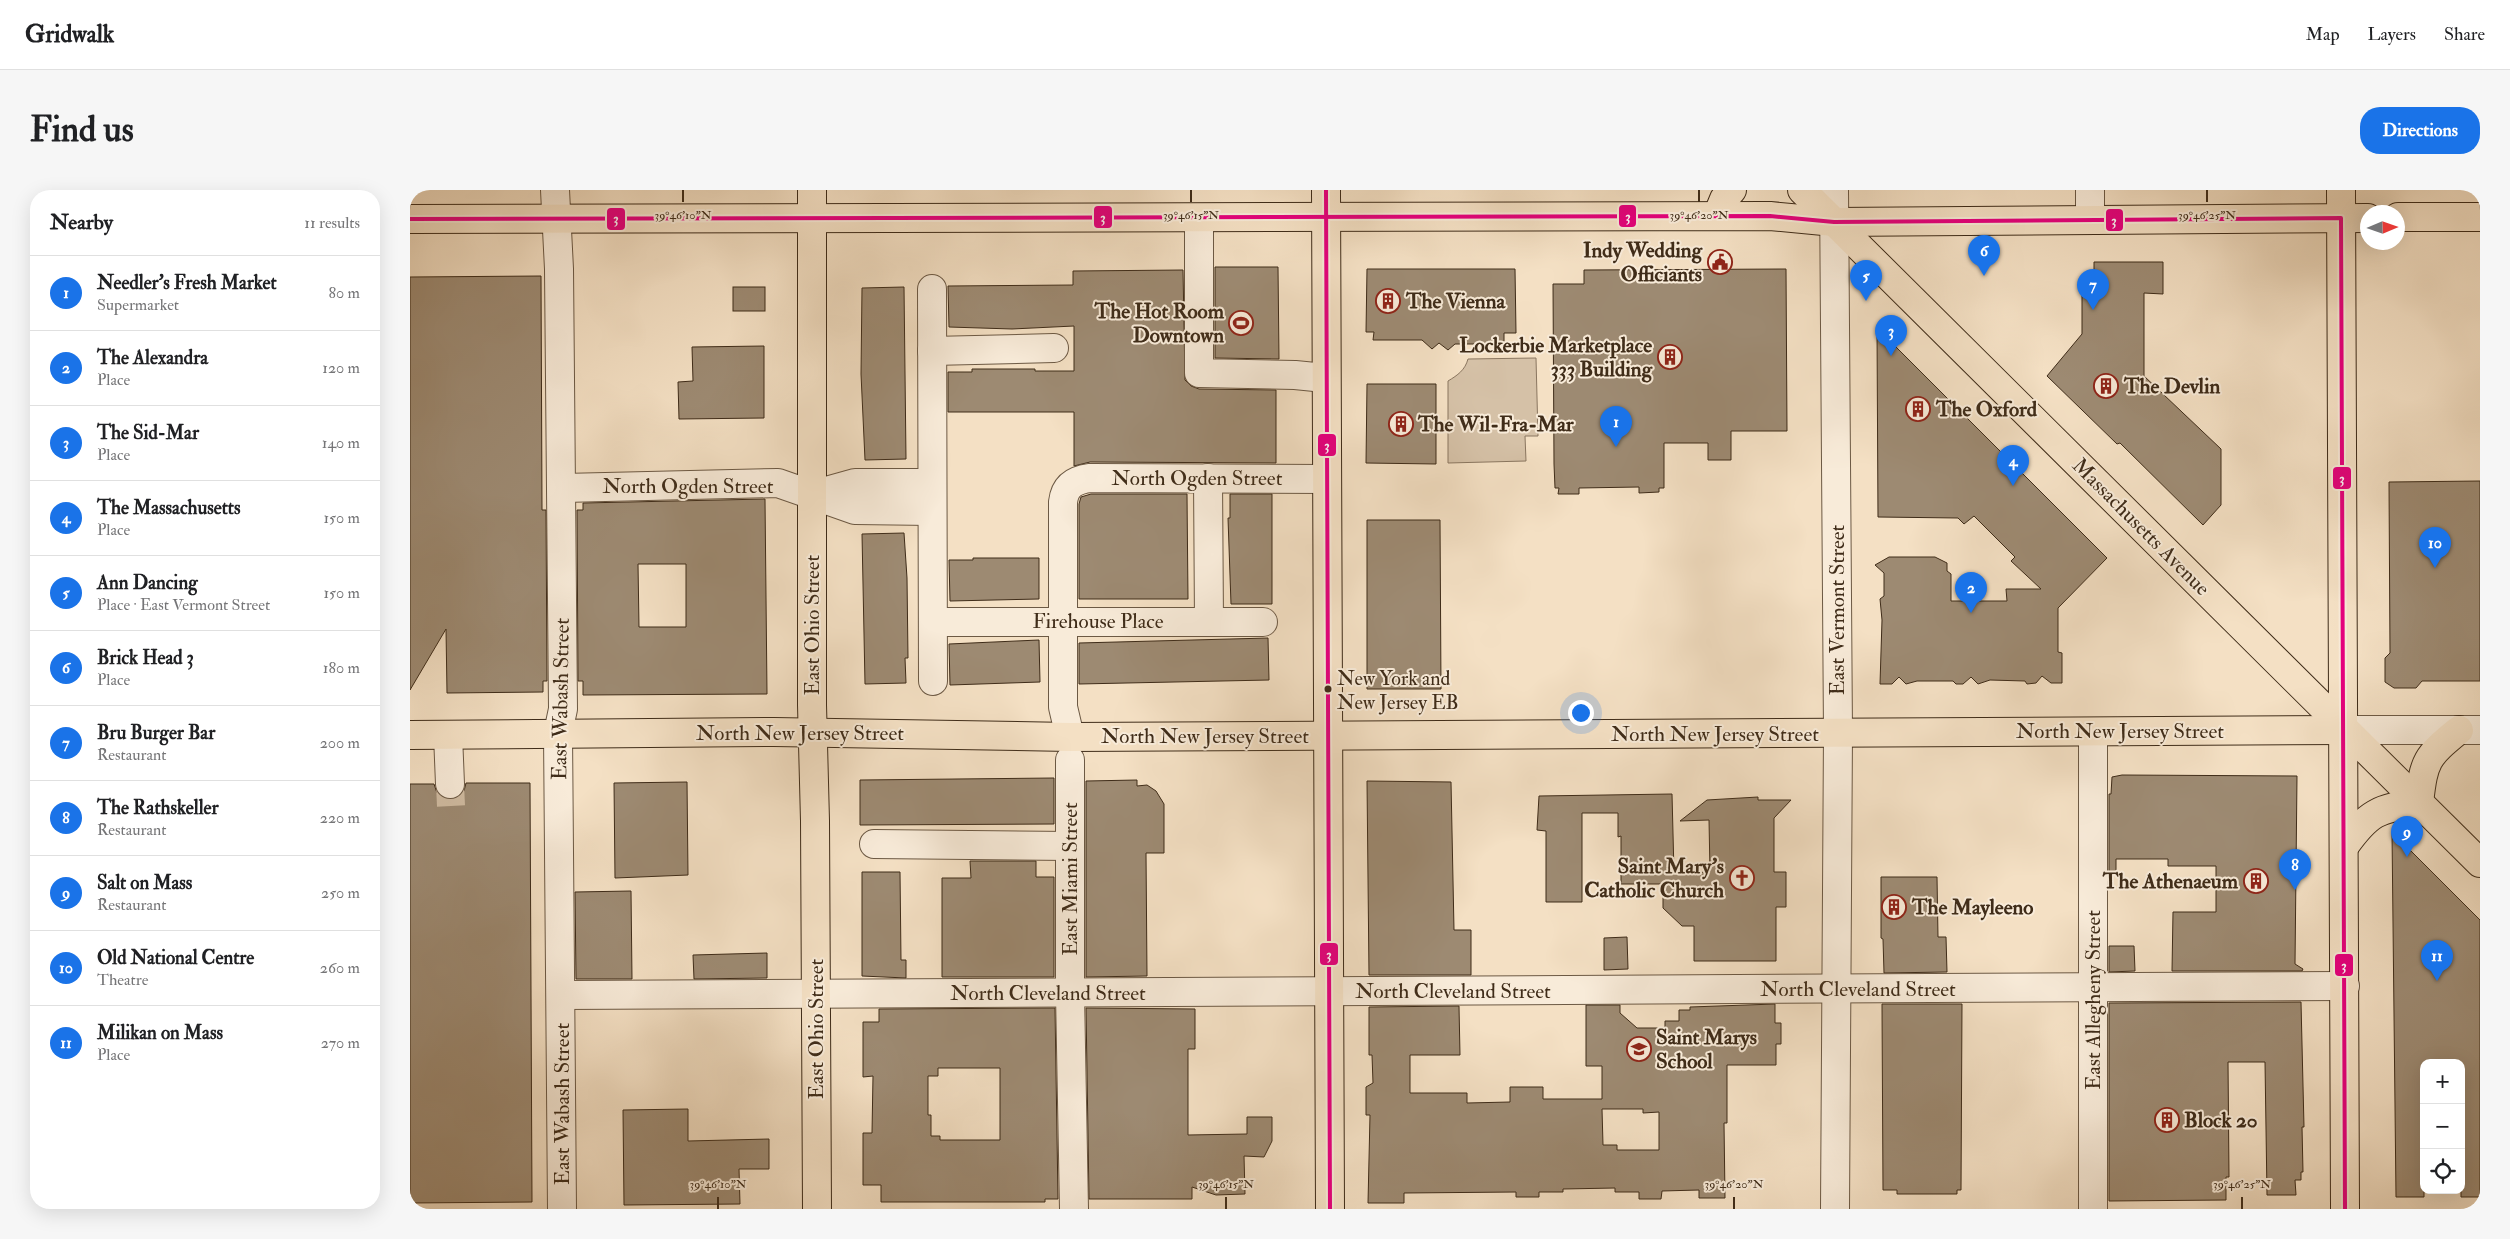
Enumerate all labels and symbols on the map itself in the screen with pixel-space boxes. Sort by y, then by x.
line badge: 3 [1618,204,1637,228]
line badge: 3 [1093,205,1113,229]
north arrow [2360,205,2405,250]
line badge: 3 [606,207,626,231]
text: 39°46'10"N [655,208,712,223]
text: 39°46'15"N [1163,208,1219,223]
text: 3 [1625,208,1631,225]
text: 39°46'20"N [1670,208,1729,223]
line badge: 3 [2105,208,2124,232]
text: 39°46'25"N [2178,208,2236,223]
text: 3 [1100,209,1106,226]
text: 3 [613,210,619,227]
text: 3 [2111,212,2117,229]
pin: 6 [1968,235,2000,276]
place label: Indy Wedding Officiants [1583,237,1703,288]
public building icon: Indy Wedding Officiants [1707,249,1733,275]
pin: 5 [1850,260,1882,301]
pin: 7 [2077,269,2109,310]
building icon: The Vienna [1375,288,1401,314]
place label: The Vienna [1405,288,1507,315]
place label: The Hot Room Downtown [1094,298,1225,349]
sports icon: The Hot Room Downtown [1228,310,1254,336]
pin: 3 [1875,315,1907,356]
place label: Lockerbie Marketplace 333 Building [1459,332,1653,383]
building icon: Lockerbie Marketplace 333 Building [1657,344,1683,370]
building icon: The Devlin [2093,373,2119,399]
place label: The Devlin [2123,373,2221,400]
building icon: The Oxford [1905,396,1931,422]
place label: The Oxford [1935,396,2038,423]
pin: 1 [1600,406,1632,447]
building icon: The Wil-Fra-Mar [1388,411,1414,437]
place label: The Wil-Fra-Mar [1417,411,1575,438]
line badge: 3 [1317,433,1337,457]
text: 3 [1324,437,1330,454]
pin: 4 [1997,445,2029,486]
street label: Massachusetts Avenue [2066,452,2216,602]
street label: North Ogden Street [1112,465,1283,492]
line badge: 3 [2332,466,2352,490]
text: 3 [2339,470,2345,487]
street label: North Ogden Street [603,473,774,500]
street label: East Vermont Street [1824,524,1851,695]
pin: 10 [2419,527,2451,568]
street label: East Ohio Street [799,554,826,695]
pin: 2 [1955,572,1987,613]
street label: Firehouse Place [1032,608,1164,635]
street label: East Wabash Street [546,617,576,780]
place label: New York and New Jersey EB [1337,666,1459,715]
marker: New York and New Jersey EB [1323,684,1333,694]
your location [1568,700,1594,726]
street label: North New Jersey Street [2016,718,2224,745]
street label: North New Jersey Street [696,720,904,747]
street label: North New Jersey Street [1611,721,1819,748]
street label: North New Jersey Street [1101,723,1309,750]
street label: East Miami Street [1057,802,1084,956]
pin: 9 [2391,816,2423,857]
pin: 8 [2279,849,2311,890]
place label: Saint Mary's Catholic Church [1584,853,1724,904]
church icon: Saint Mary's Catholic Church [1729,865,1755,891]
place label: The Athenaeum [2102,868,2239,895]
building icon: The Athenaeum [2243,868,2269,894]
building icon: The Mayleeno [1881,894,1907,920]
place label: The Mayleeno [1911,894,2033,921]
street label: East Allegheny Street [2080,910,2107,1090]
pin: 11 [2421,940,2453,981]
line badge: 3 [1319,942,1339,966]
text: 3 [1326,946,1332,963]
line badge: 3 [2334,953,2354,977]
text: 3 [2341,957,2347,974]
street label: East Ohio Street [803,958,830,1099]
street label: North Cleveland Street [1760,976,1956,1003]
street label: North Cleveland Street [1355,978,1551,1005]
street label: North Cleveland Street [950,980,1146,1007]
street label: East Wabash Street [549,1023,576,1185]
place label: Saint Marys School [1656,1024,1757,1075]
school or university icon: Saint Marys School [1626,1036,1652,1062]
building icon: Block 20 [2154,1107,2180,1133]
place label: Block 20 [2184,1107,2258,1134]
text: 39°46'10"N [690,1177,747,1192]
text: 39°46'15"N [1198,1177,1254,1192]
text: 39°46'20"N [1705,1177,1764,1192]
text: 39°46'25"N [2213,1177,2271,1192]

